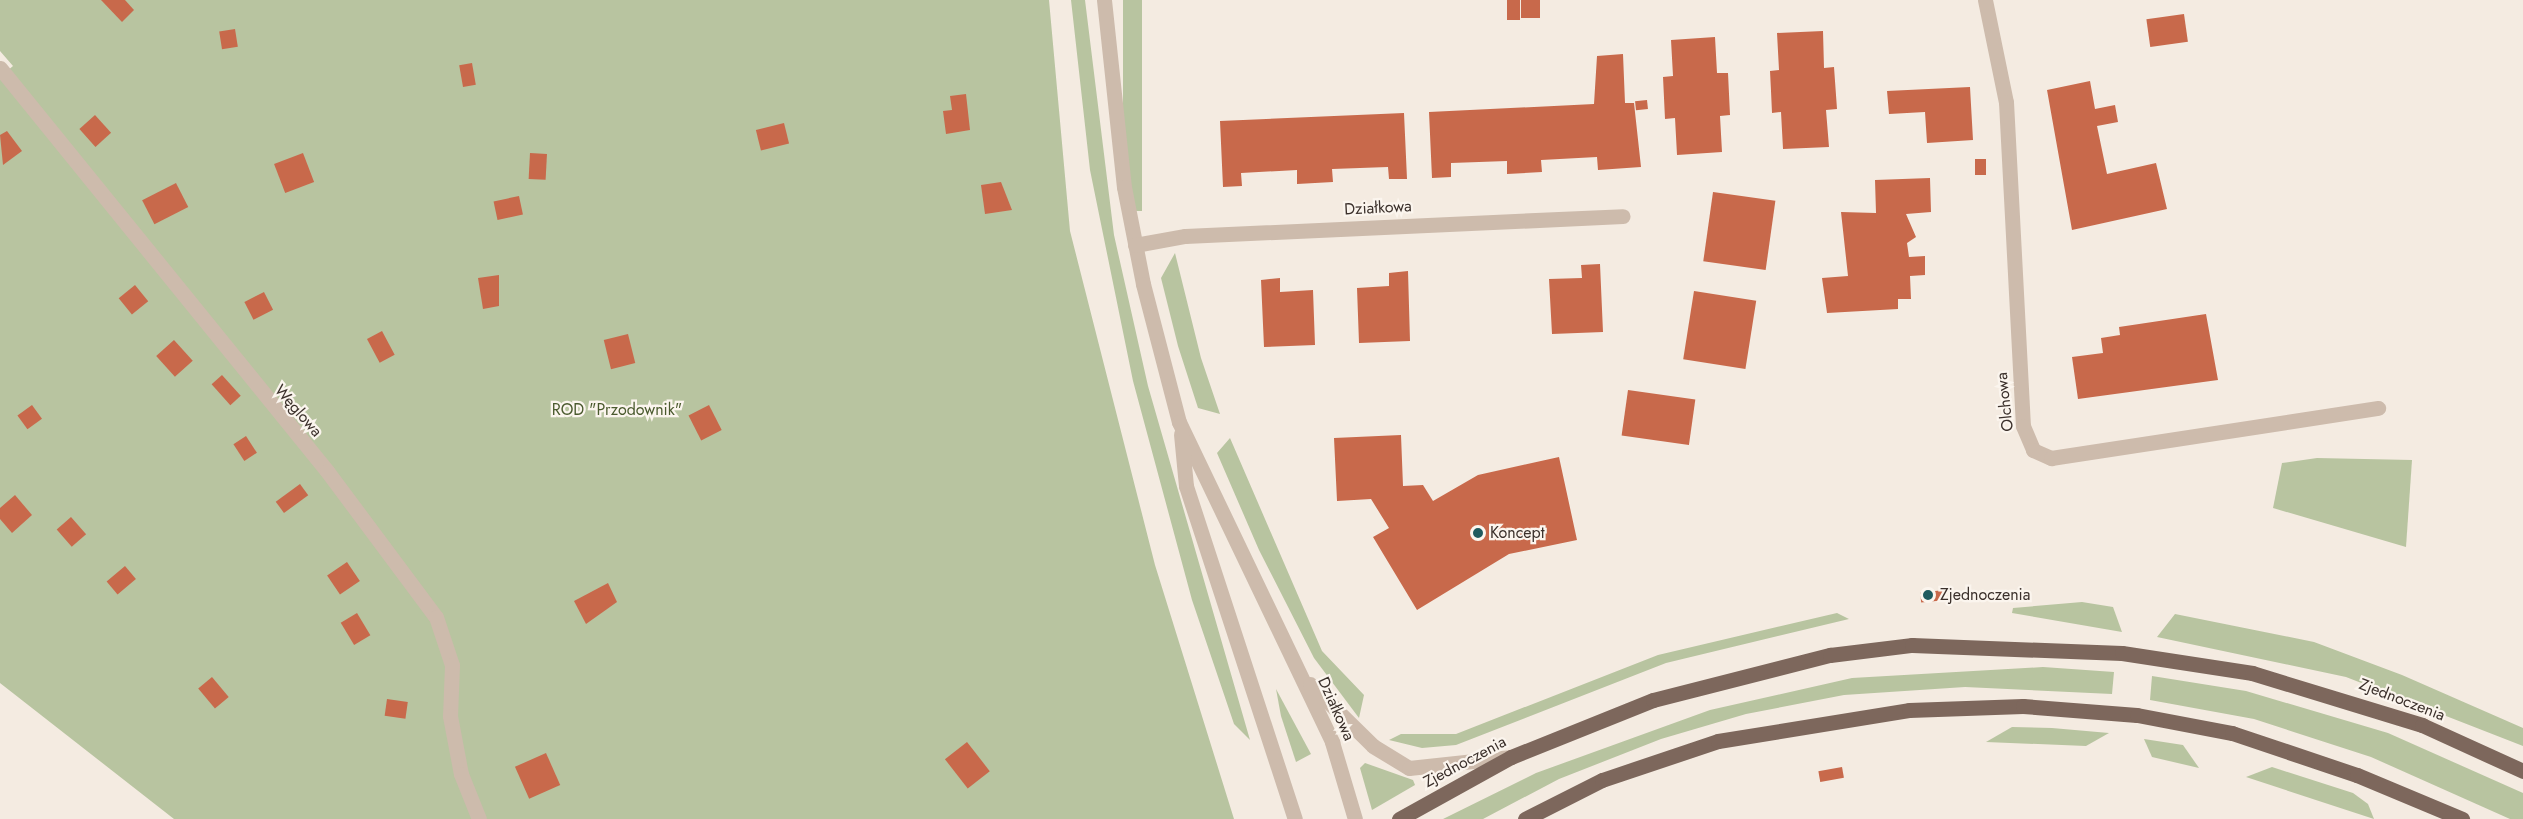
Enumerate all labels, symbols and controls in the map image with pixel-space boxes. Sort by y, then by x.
street label: Działkowa [1344,197,1412,219]
street label: Olchowa [1992,371,2018,433]
street label: Węglowa [270,381,326,441]
park label: ROD "Przodownik" [552,400,682,420]
place label: Koncept [1490,523,1545,543]
marker: Koncept [1471,526,1485,540]
place label: Zjednoczenia [1940,585,2030,605]
marker: Zjednoczenia [1921,588,1935,602]
street label: Działkowa [1313,674,1359,744]
street label: Zjednoczenia [2356,675,2448,725]
street label: Zjednoczenia [1421,732,1509,792]

